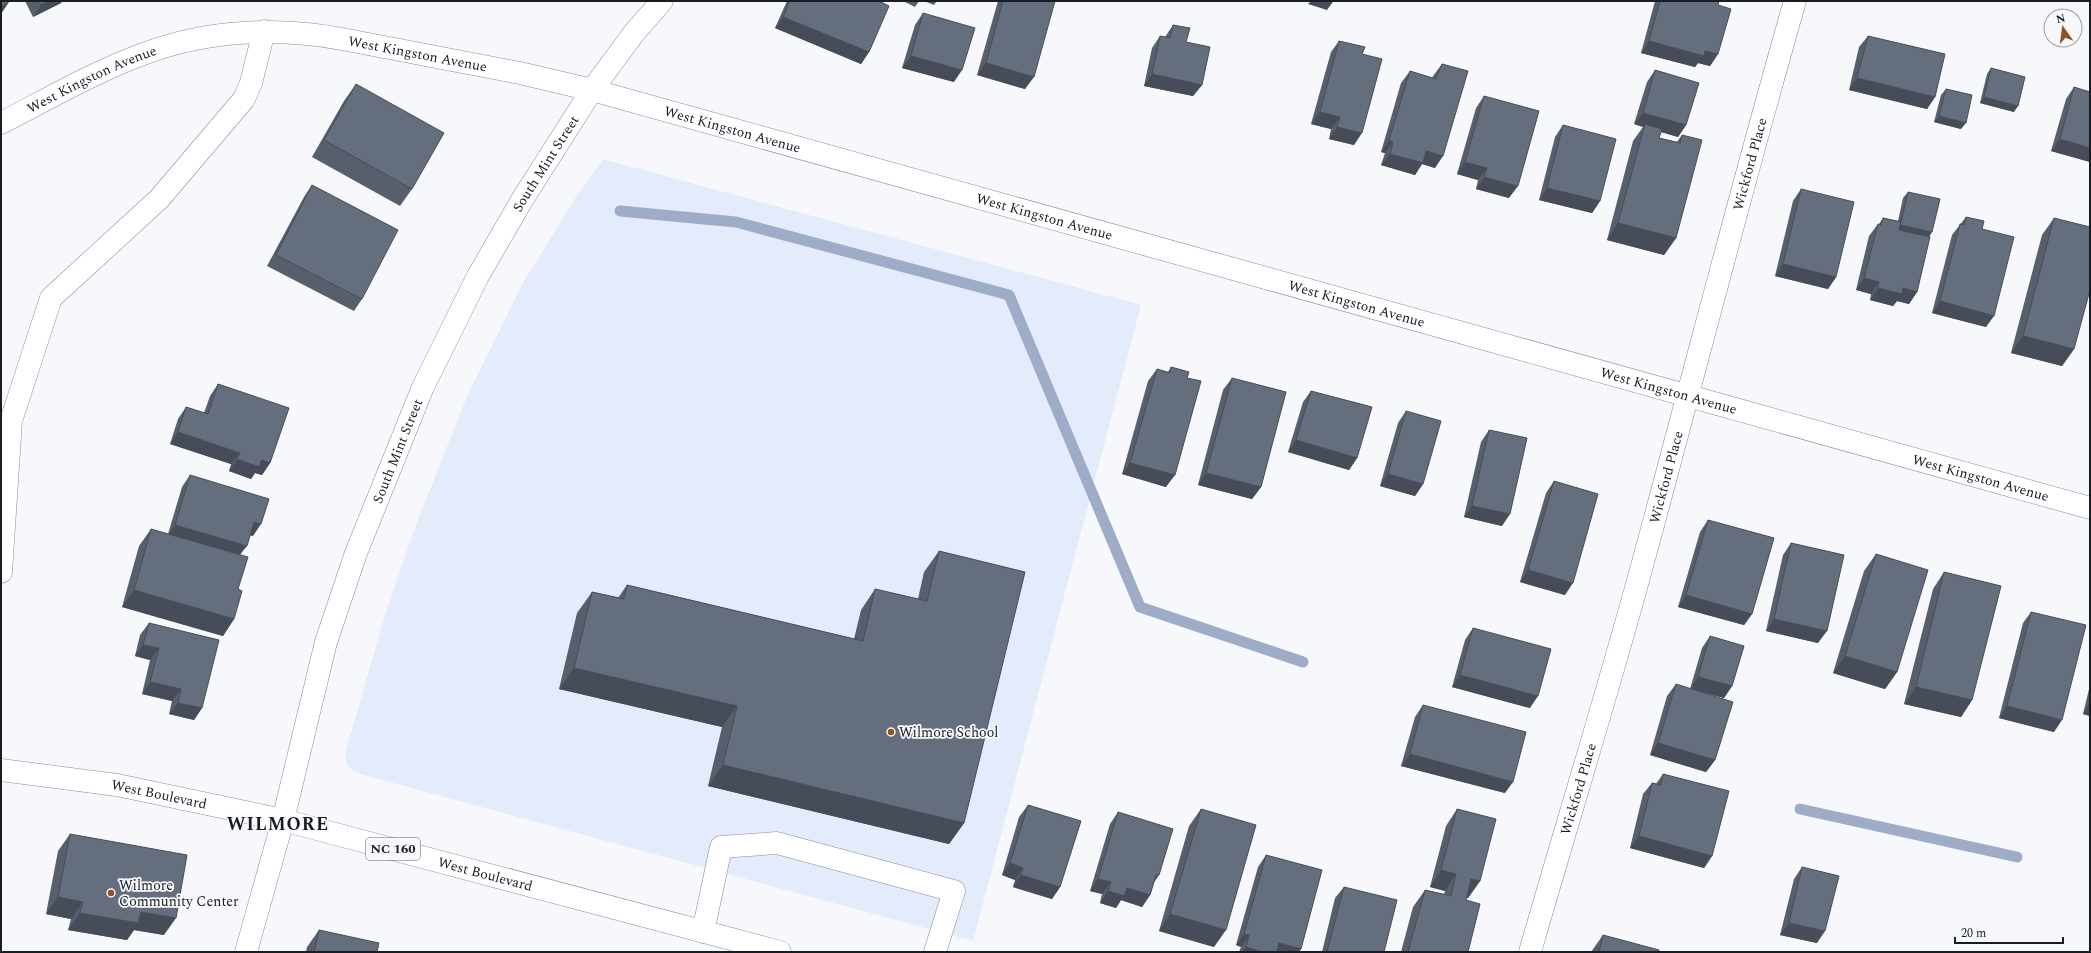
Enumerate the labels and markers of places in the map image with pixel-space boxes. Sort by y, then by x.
place label: Wilmore School [899,722,998,743]
marker: Wilmore School [886,727,896,737]
place label: Wilmore Community Center [119,875,239,912]
marker: Wilmore Community Center [106,888,116,898]

